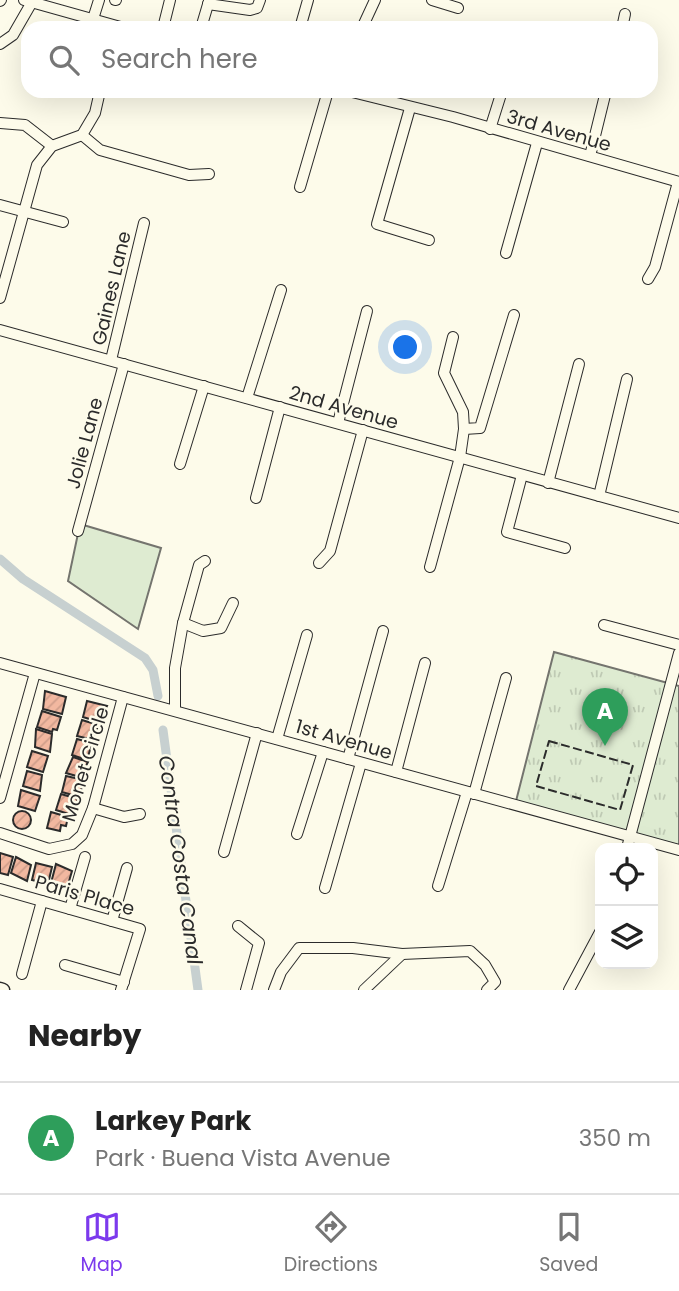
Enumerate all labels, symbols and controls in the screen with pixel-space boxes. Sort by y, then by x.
search box [21,21,658,98]
icon: search [45,41,83,79]
text: Search here [101,41,258,77]
street label: 3rd Avenue [503,103,614,158]
street label: Gaines Lane [85,228,138,348]
your location [388,330,422,364]
street label: 2nd Avenue [286,379,402,436]
street label: Jolie Lane [59,395,110,492]
pin: A [582,688,628,746]
street label: Monet Circle [55,703,116,825]
street label: 1st Avenue [292,713,395,766]
water label: Contra Costa Canal [151,753,210,967]
map controls [595,843,658,969]
button: locate [595,843,658,906]
street label: Paris Place [32,868,138,923]
button: layers [595,906,658,969]
text: Nearby [28,1014,142,1057]
text: Larkey Park [95,1103,251,1139]
text: A [43,1122,59,1154]
text: 350 m [579,1122,651,1154]
text: Park · Buena Vista Avenue [95,1142,391,1174]
tab: Map [81,1208,123,1279]
tab: Directions [284,1208,378,1279]
tab: Saved [539,1208,598,1279]

